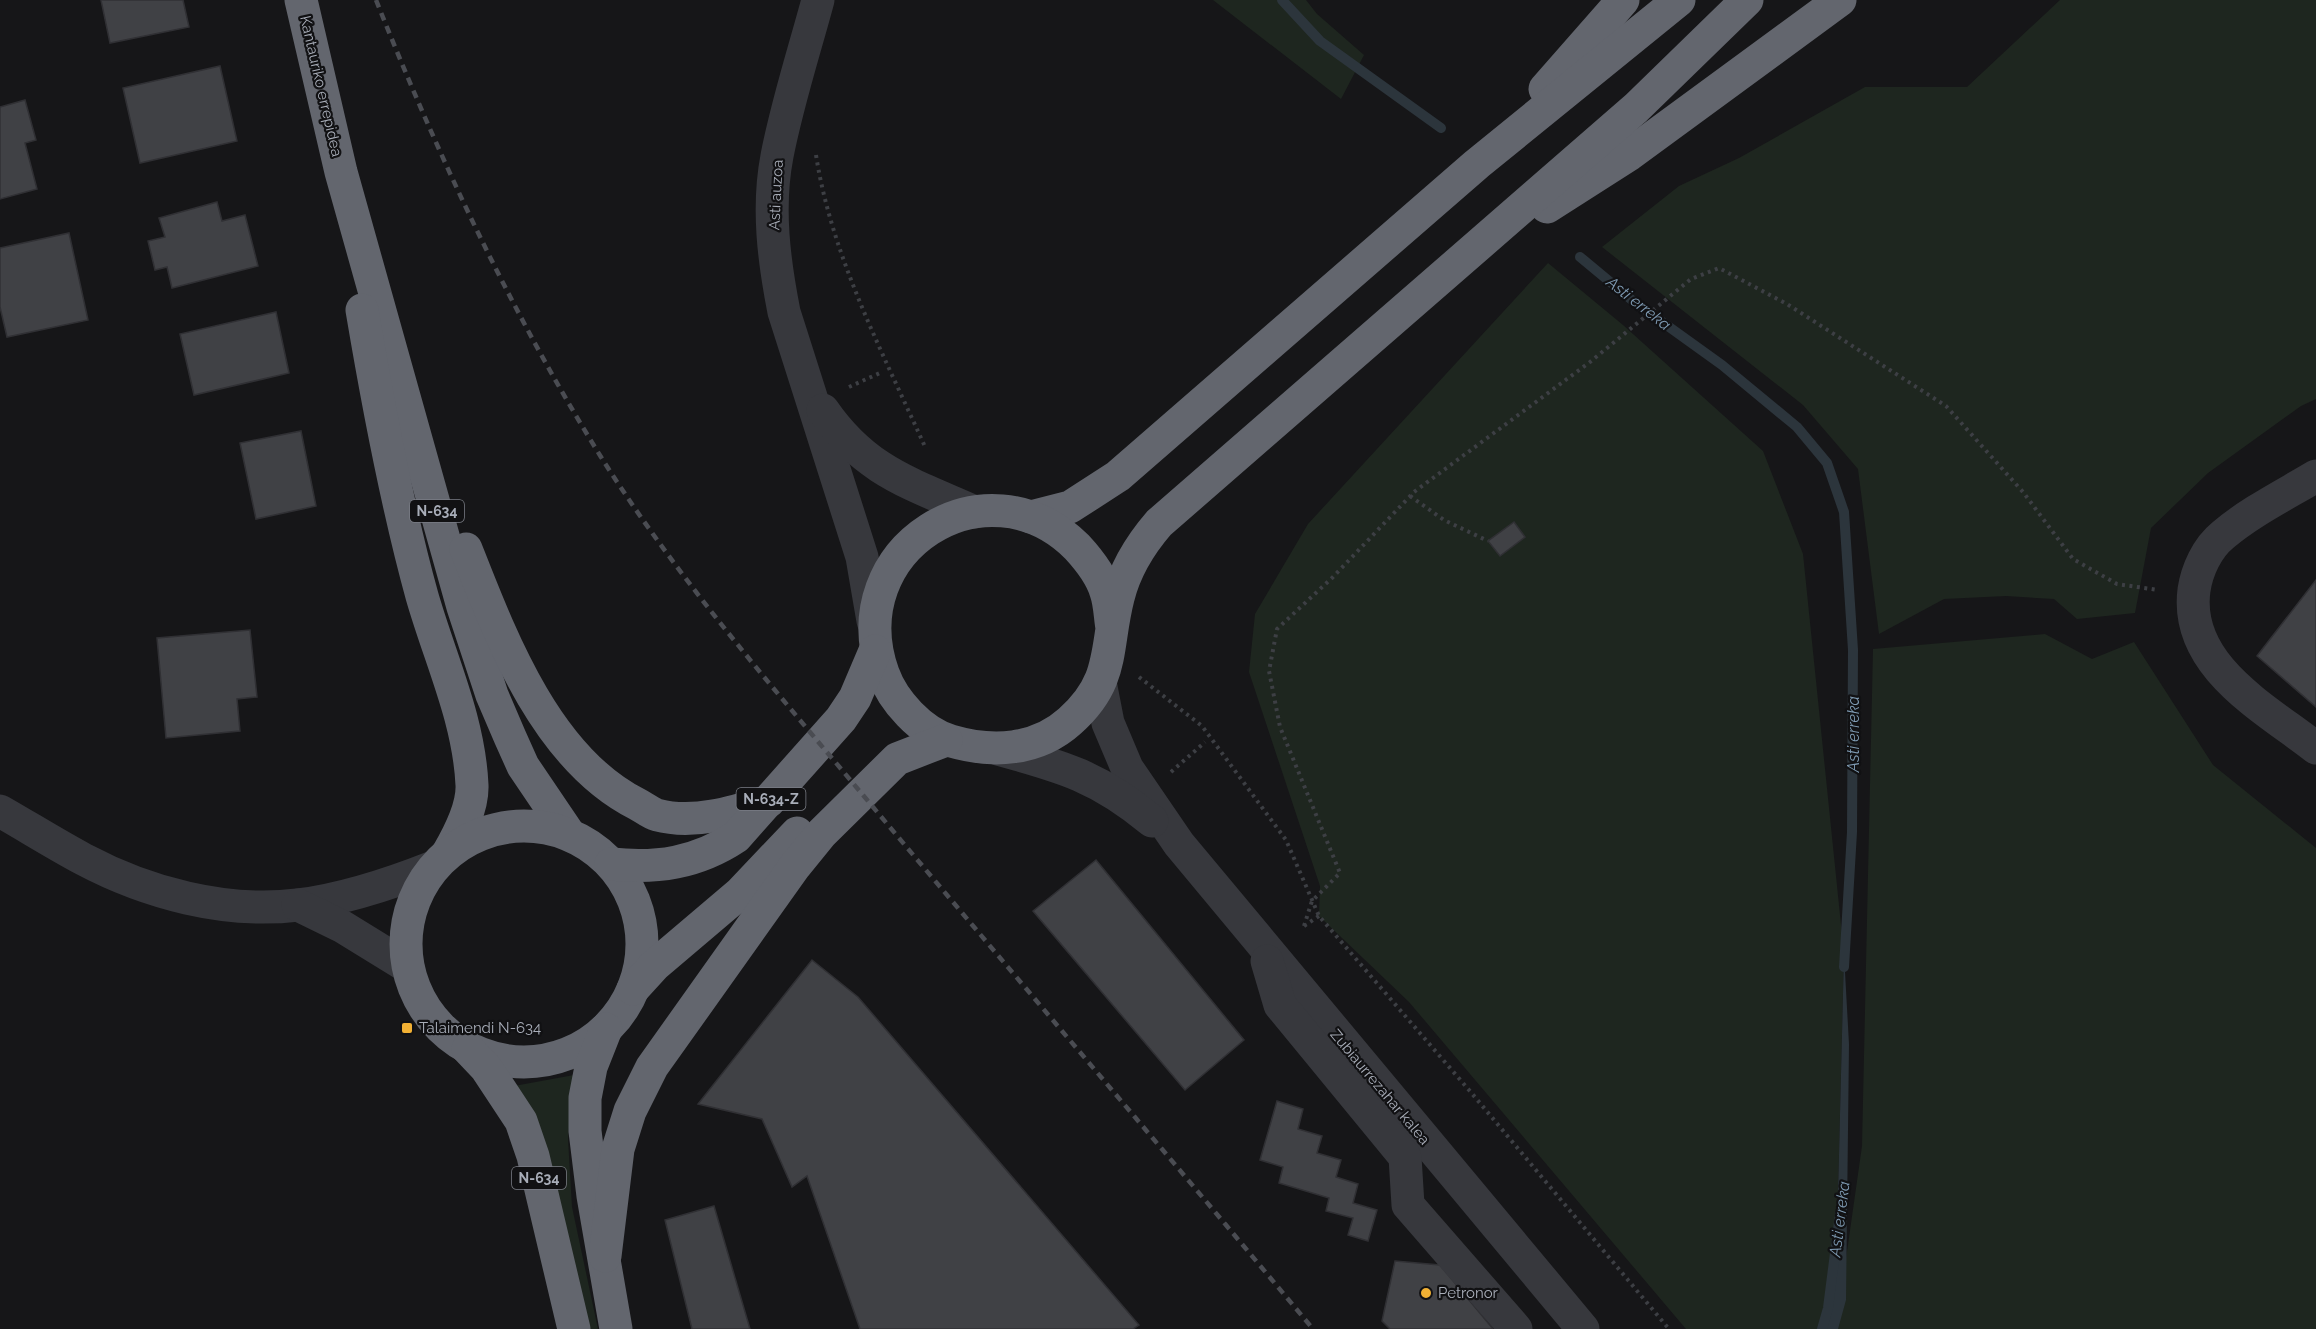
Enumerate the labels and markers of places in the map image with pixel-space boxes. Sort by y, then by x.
place label: Talaimendi N-634 [419,1019,541,1037]
marker: Talaimendi N-634 [400,1021,414,1035]
place label: Petronor [1438,1284,1499,1302]
marker: Petronor [1419,1286,1433,1300]

